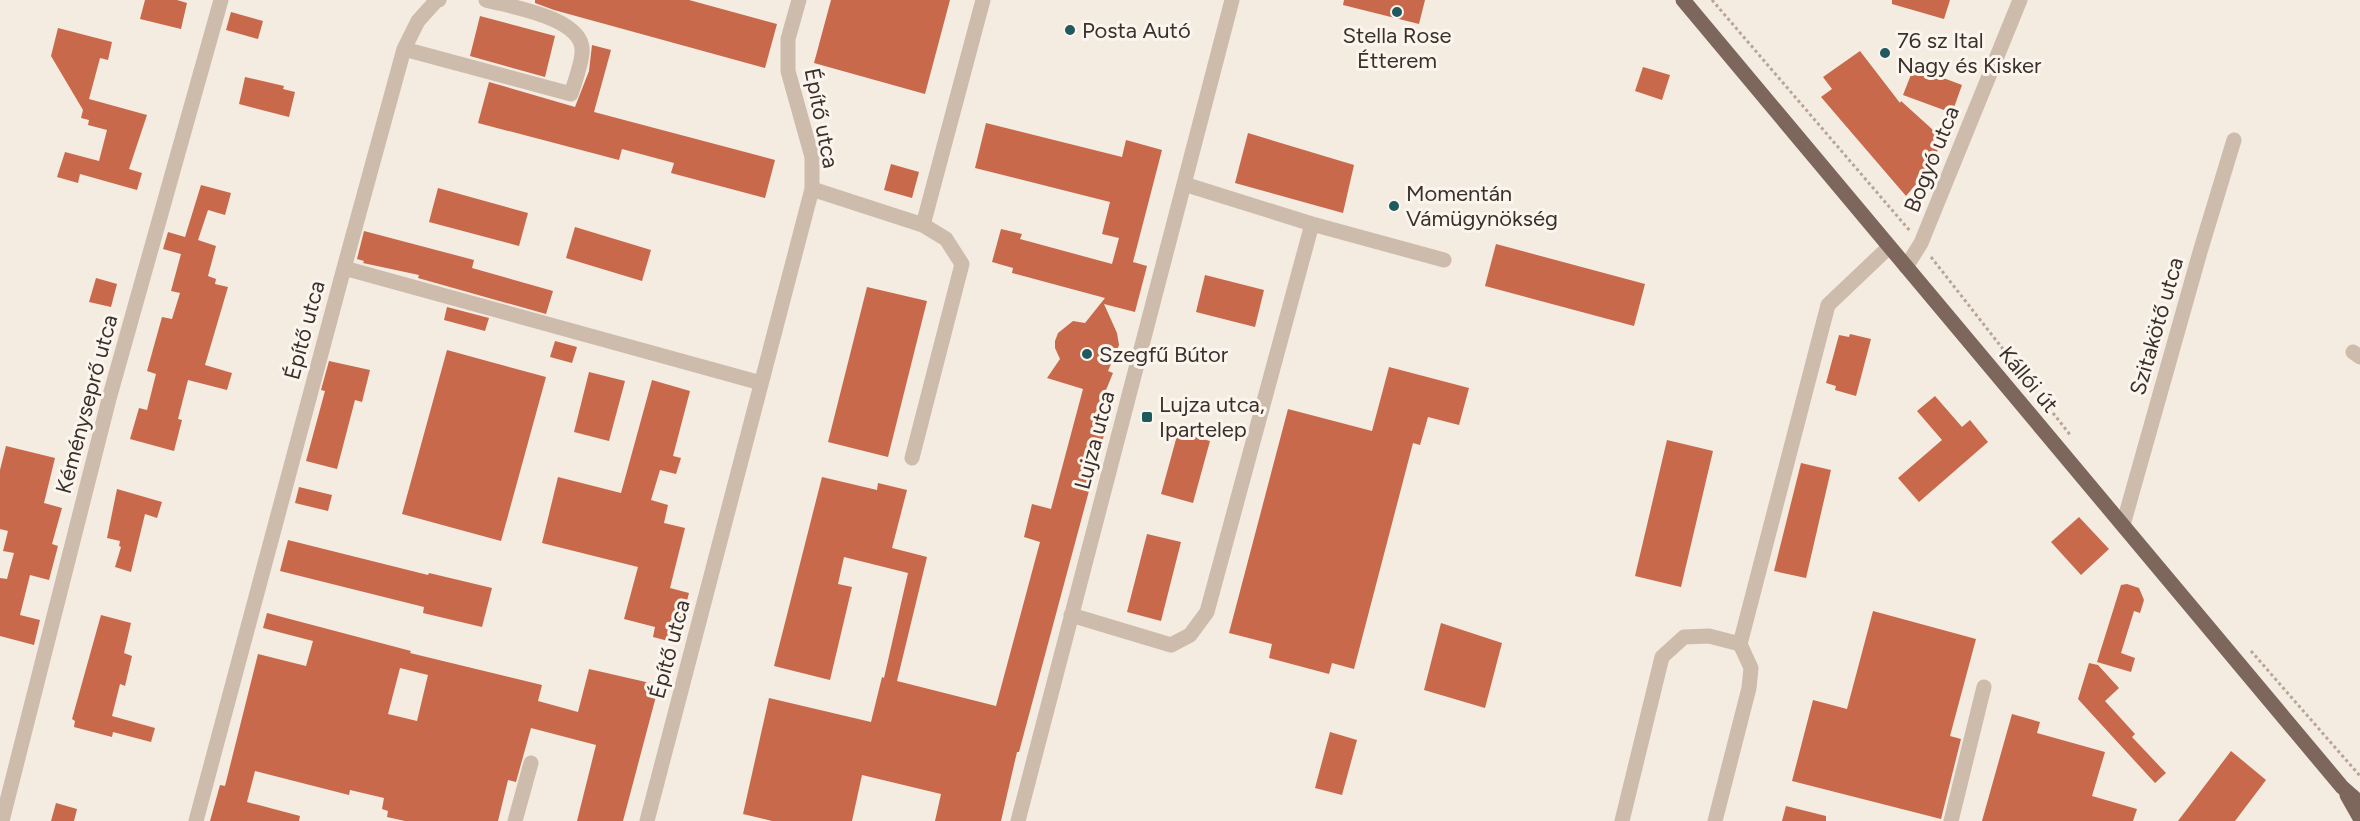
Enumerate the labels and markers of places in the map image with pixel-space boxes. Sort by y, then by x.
marker: Stella Rose Étterem [1390,5,1404,19]
place label: Posta Autó [1082,17,1191,44]
place label: Stella Rose Étterem [1343,22,1451,74]
marker: Posta Autó [1063,23,1077,37]
place label: 76 sz Ital Nagy és Kisker [1897,27,2042,79]
marker: 76 sz Ital Nagy és Kisker [1878,46,1892,60]
place label: Momentán Vámügynökség [1406,180,1558,232]
marker: Momentán Vámügynökség [1387,199,1401,213]
place label: Szegfű Bútor [1099,341,1229,368]
marker: Szegfű Bútor [1080,347,1094,361]
place label: Lujza utca, Ipartelep [1159,391,1265,443]
marker: Lujza utca, Ipartelep [1140,410,1154,424]

